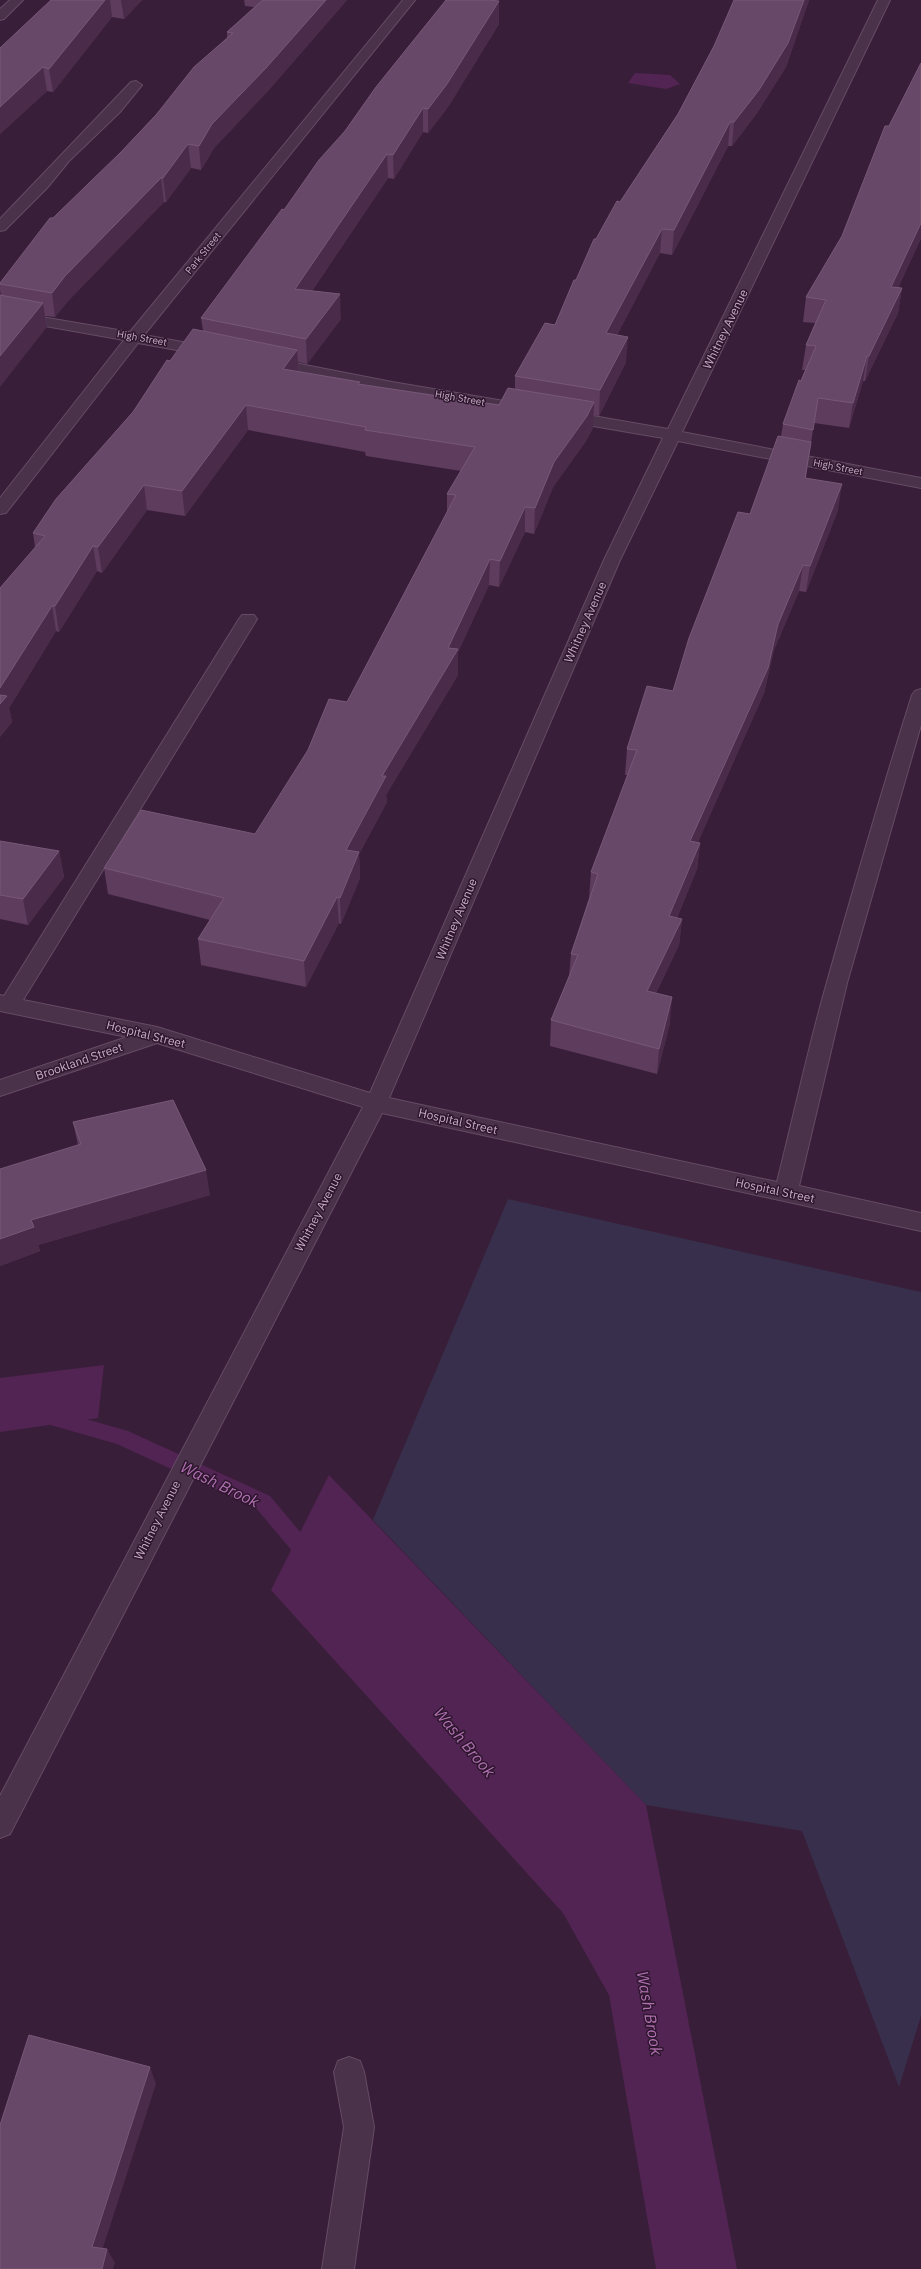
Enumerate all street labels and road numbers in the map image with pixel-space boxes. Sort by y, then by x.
street label: Park Street [182,229,224,277]
street label: Whitney Avenue [699,286,751,371]
street label: High Street [116,327,168,349]
street label: High Street [434,387,486,409]
street label: High Street [812,456,864,478]
street label: Whitney Avenue [560,579,610,665]
street label: Whitney Avenue [432,876,480,962]
street label: Hospital Street [105,1017,187,1051]
street label: Brookland Street [33,1039,125,1083]
street label: Hospital Street [417,1105,499,1137]
street label: Whitney Avenue [291,1170,345,1254]
street label: Hospital Street [734,1174,816,1206]
street label: Whitney Avenue [131,1477,184,1562]

